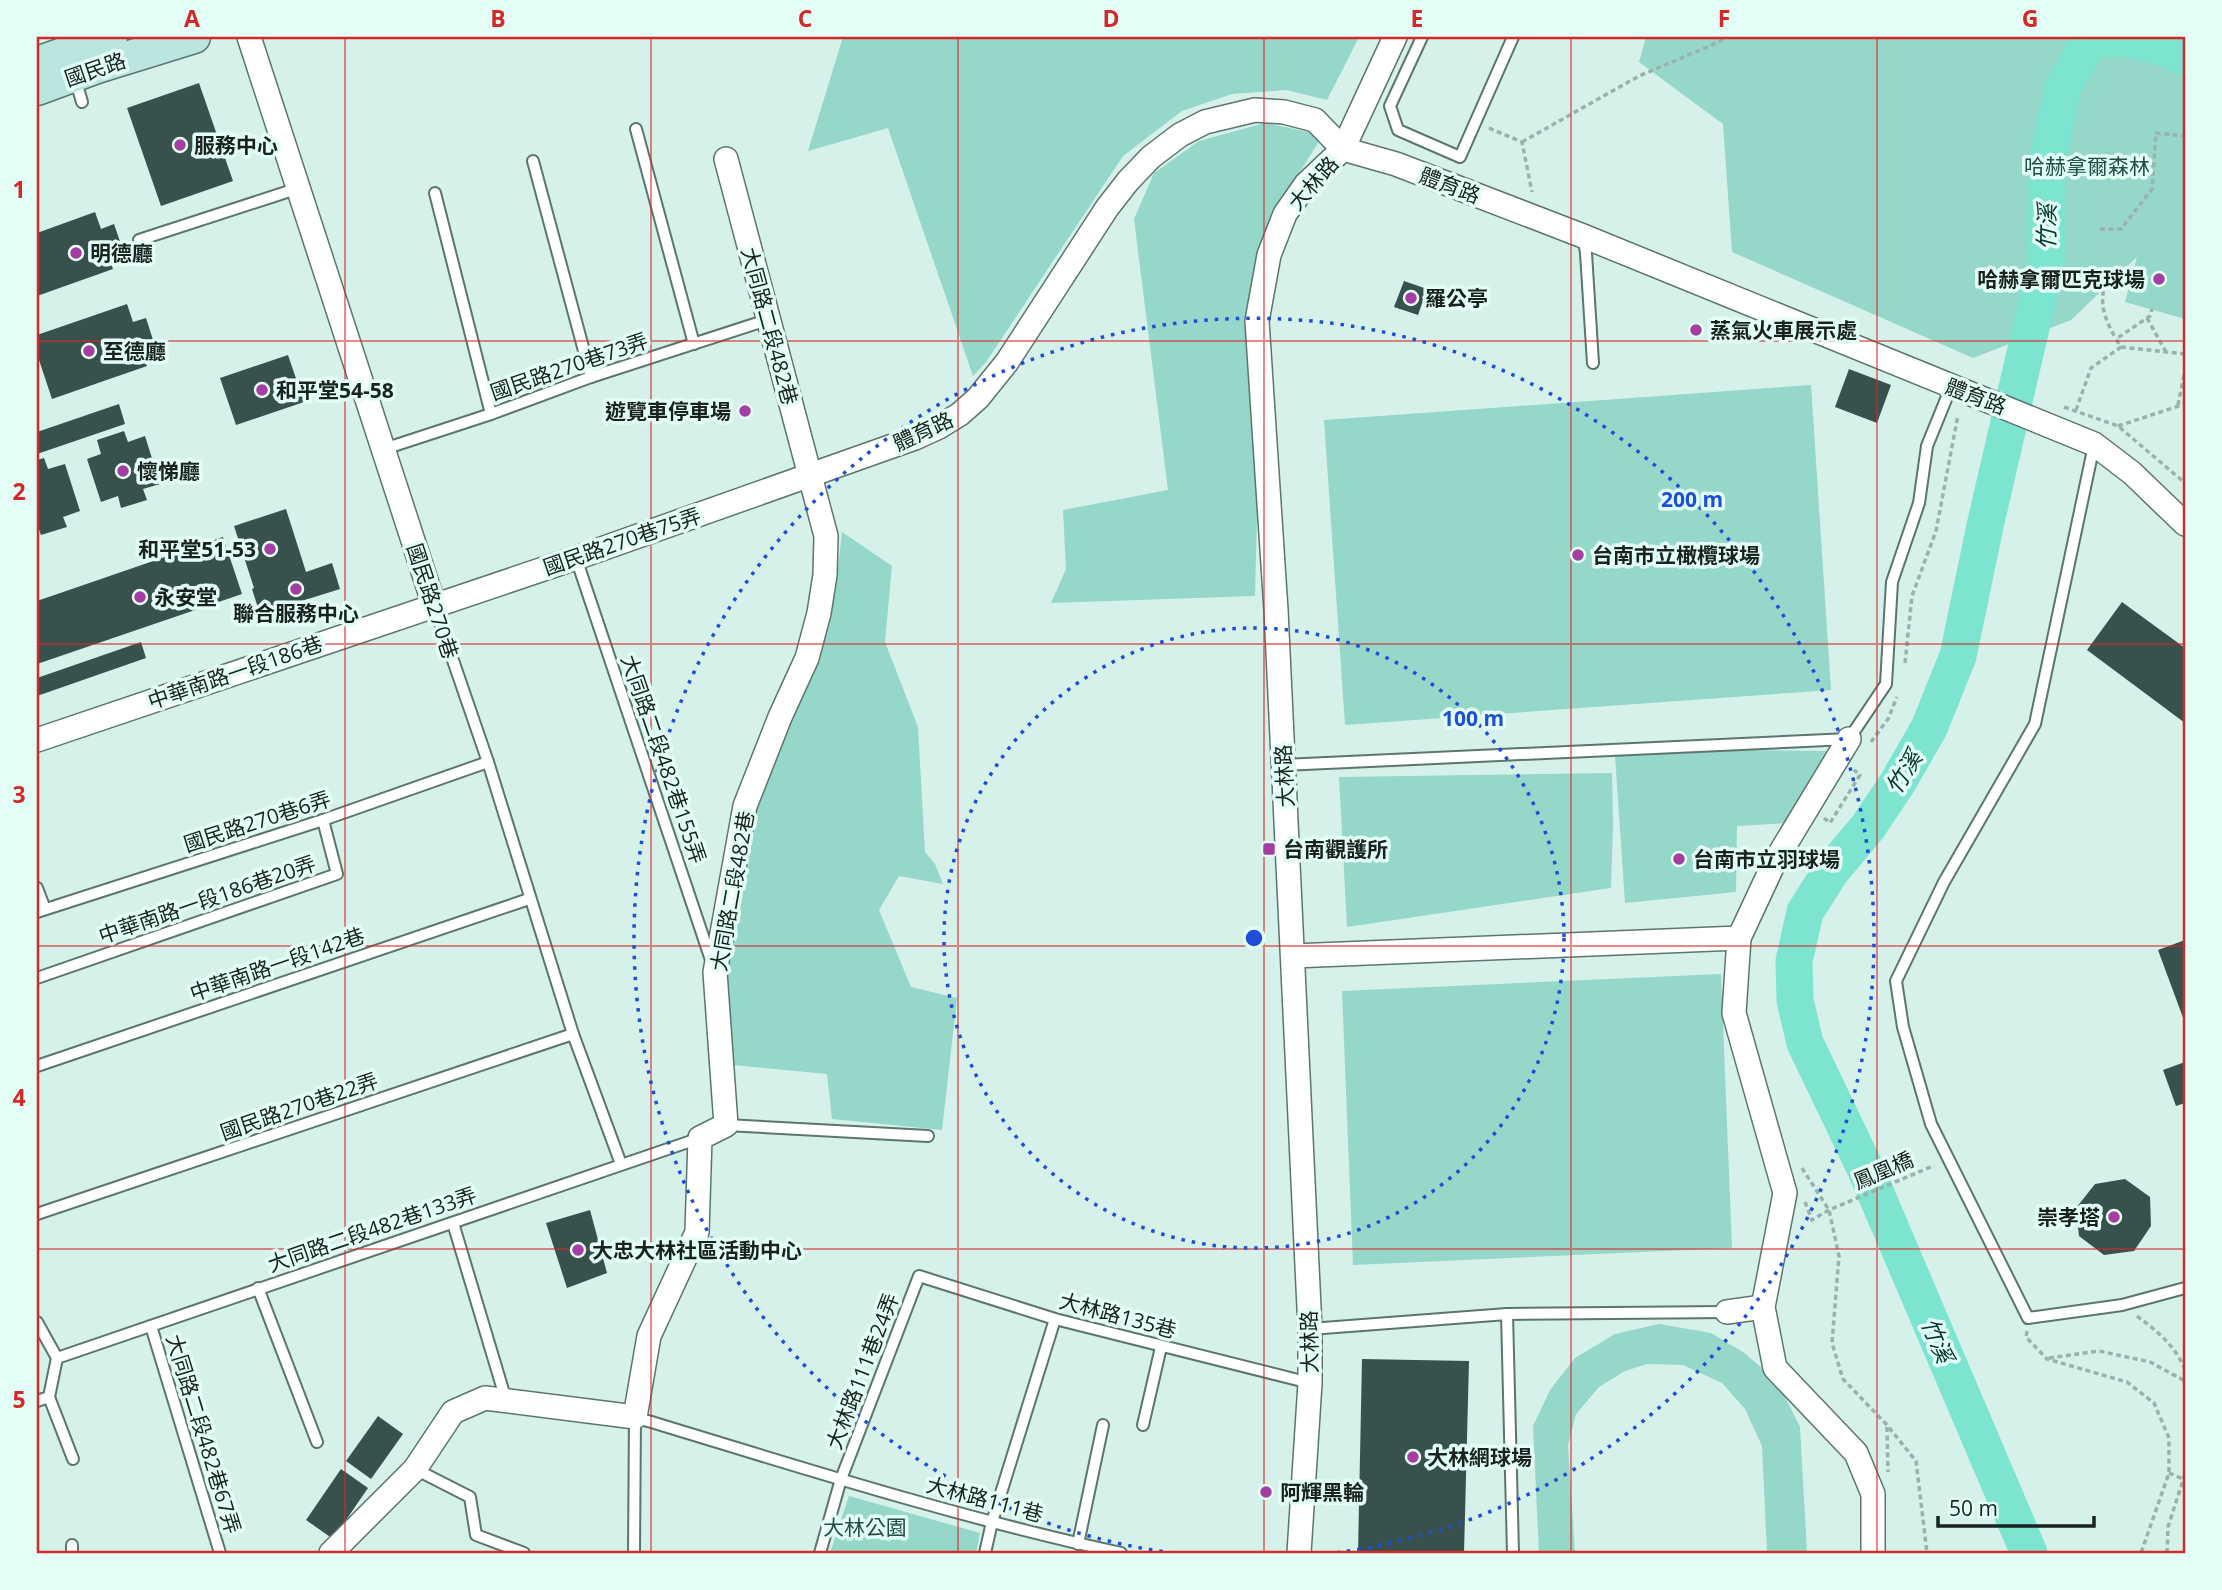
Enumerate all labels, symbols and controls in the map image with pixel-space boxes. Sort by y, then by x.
text: A [184,2,200,34]
text: B [490,2,506,34]
text: C [798,2,812,34]
text: D [1102,2,1120,34]
text: E [1411,2,1423,34]
text: F [1718,2,1730,34]
text: G [2022,2,2038,34]
street label: 國民路 [61,46,129,92]
place label: 服務中心 [194,131,278,159]
marker: 服務中心 [172,137,188,153]
street label: 大林路 [1282,150,1344,216]
park label: 哈赫拿爾森林 [2024,152,2150,180]
street label: 體育路 [1416,161,1484,209]
text: 1 [12,173,26,205]
water label: 竹溪 [2030,201,2062,250]
place label: 明德廳 [90,239,153,267]
street label: 大同路二段482巷 [736,244,804,408]
marker: 明德廳 [68,245,84,261]
place label: 哈赫拿爾匹克球場 [1977,265,2145,293]
marker: 哈赫拿爾匹克球場 [2151,271,2167,287]
place label: 羅公亭 [1425,284,1488,312]
marker: 羅公亭 [1403,290,1419,306]
place label: 蒸氣火車展示處 [1710,316,1857,344]
marker: 蒸氣火車展示處 [1688,322,1704,338]
street label: 國民路270巷73弄 [486,326,652,406]
place label: 至德廳 [103,337,166,365]
marker: 至德廳 [81,343,97,359]
street label: 體育路 [1942,372,2010,420]
place label: 和平堂54-58 [276,376,394,404]
marker: 和平堂54-58 [254,382,270,398]
place label: 遊覽車停車場 [605,397,731,425]
marker: 遊覽車停車場 [737,403,753,419]
street label: 體育路 [889,405,957,457]
place label: 懷悌廳 [137,457,200,485]
marker: 懷悌廳 [115,463,131,479]
text: 2 [12,475,26,507]
text: 200 m [1661,485,1723,513]
street label: 國民路270巷75弄 [539,501,705,581]
place label: 和平堂51-53 [138,535,256,563]
street label: 國民路270巷 [401,540,465,662]
marker: 和平堂51-53 [262,541,278,557]
place label: 台南市立橄欖球場 [1592,541,1760,569]
marker: 台南市立橄欖球場 [1570,547,1586,563]
marker: 聯合服務中心 [288,581,304,597]
place label: 永安堂 [154,583,217,611]
marker: 永安堂 [132,589,148,605]
place label: 聯合服務中心 [233,599,359,627]
street label: 中華南路一段186巷 [144,629,326,715]
street label: 大同路二段482巷155弄 [615,651,713,867]
text: 100 m [1442,704,1504,732]
water label: 竹溪 [1877,741,1930,800]
street label: 大林路 [1268,744,1300,808]
text: 3 [12,778,26,810]
street label: 國民路270巷6弄 [180,784,334,858]
street label: 大同路二段482巷 [704,809,760,973]
place label: 台南觀護所 [1283,835,1388,863]
marker: 台南觀護所 [1261,841,1277,857]
place label: 台南市立羽球場 [1693,845,1840,873]
street label: 中華南路一段186巷20弄 [95,849,319,949]
marker: 台南市立羽球場 [1671,851,1687,867]
street label: 中華南路一段142巷 [186,921,368,1007]
centre of rings [1242,926,1266,950]
street label: 國民路270巷22弄 [216,1066,382,1146]
text: 4 [12,1081,26,1113]
street label: 鳳凰橋 [1849,1145,1917,1195]
street label: 大同路二段482巷133弄 [264,1180,480,1278]
place label: 崇孝塔 [2037,1203,2100,1231]
marker: 崇孝塔 [2106,1209,2122,1225]
place label: 大忠大林社區活動中心 [592,1236,802,1264]
marker: 大忠大林社區活動中心 [570,1242,586,1258]
street label: 大林路135巷 [1056,1286,1180,1344]
street label: 大林路111巷24弄 [819,1289,905,1453]
street label: 大林路 [1294,1310,1324,1374]
water label: 竹溪 [1914,1313,1963,1370]
street label: 大同路二段482巷67弄 [160,1331,248,1537]
text: 5 [12,1383,26,1415]
place label: 大林網球場 [1427,1443,1532,1471]
marker: 大林網球場 [1405,1449,1421,1465]
street label: 大林路111巷 [923,1470,1047,1528]
place label: 阿輝黑輪 [1280,1478,1364,1506]
marker: 阿輝黑輪 [1258,1484,1274,1500]
scale bar [1938,1485,2094,1529]
text: 50 m [1949,1494,1998,1522]
park label: 大林公園 [823,1513,907,1541]

